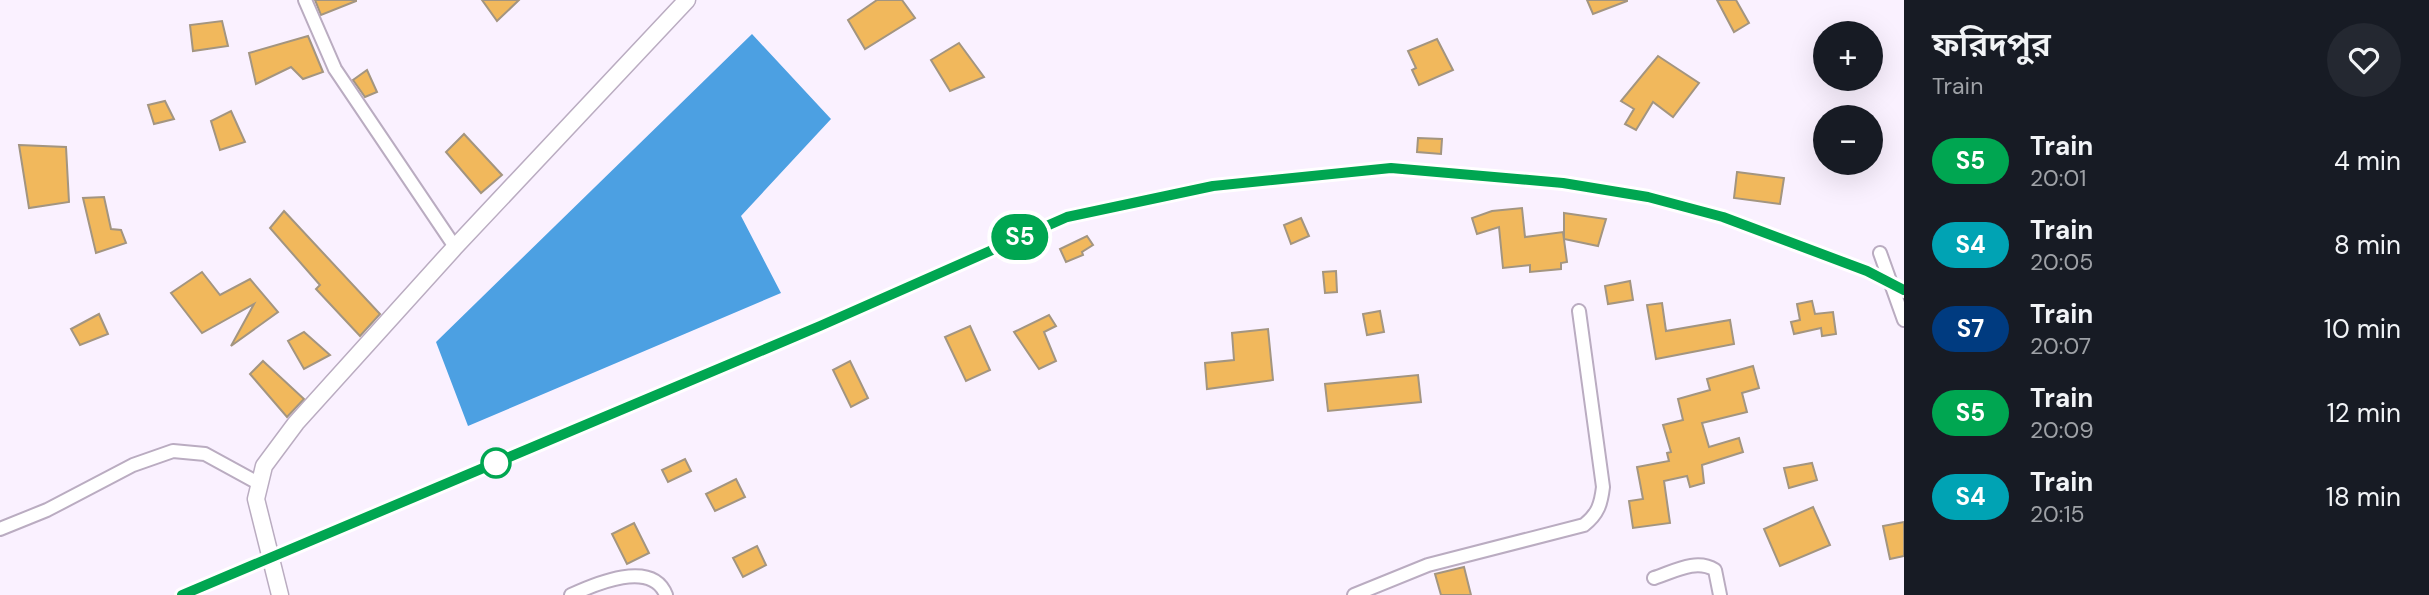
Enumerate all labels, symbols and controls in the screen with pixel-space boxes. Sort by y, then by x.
map controls [1813,21,1883,175]
button: + [1813,21,1883,91]
text: ফরিদপুর [1932,23,2051,66]
button: heart [2327,23,2401,97]
text: Train [1932,71,1983,101]
button: − [1813,105,1883,175]
text: Train [2030,129,2093,163]
text: 4 min [2334,144,2401,178]
text: S5 [1956,145,1985,176]
text: 20:01 [2030,163,2086,193]
text: Train [2030,213,2093,247]
line badge: S5 [988,214,1052,260]
text: S5 [1005,221,1035,252]
text: 8 min [2334,228,2401,262]
text: S4 [1955,229,1986,260]
text: 20:05 [2030,247,2093,277]
text: Train [2030,297,2093,331]
text: 10 min [2324,312,2401,346]
text: S7 [1957,313,1984,344]
text: 20:07 [2030,331,2091,361]
text: Train [2030,381,2093,415]
text: 12 min [2327,396,2401,430]
text: S5 [1956,397,1985,428]
text: 20:09 [2030,415,2094,445]
unlabelled marker [481,448,511,478]
text: Train [2030,465,2093,499]
text: 18 min [2326,480,2401,514]
text: S4 [1955,481,1986,512]
text: 20:15 [2030,499,2085,529]

